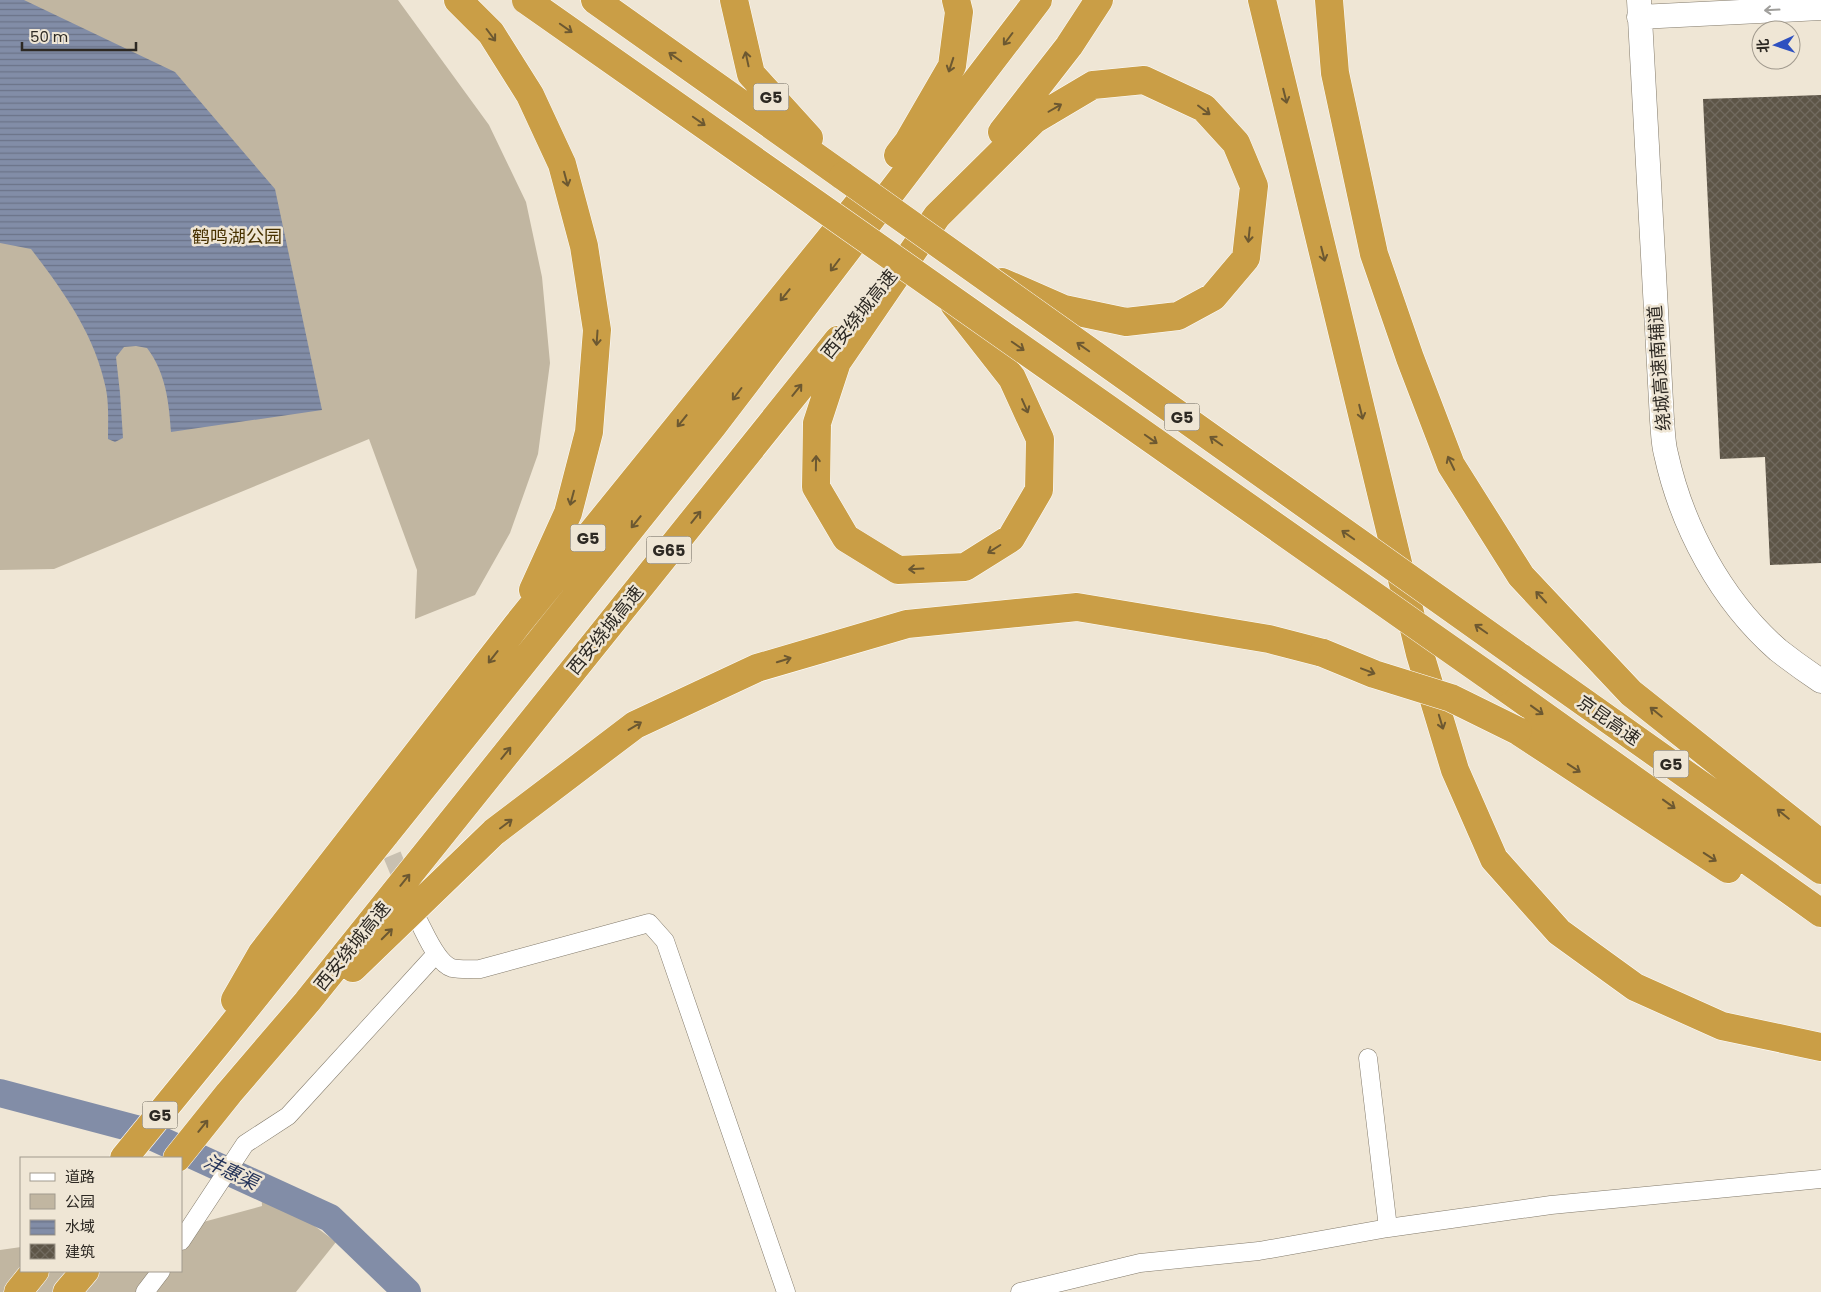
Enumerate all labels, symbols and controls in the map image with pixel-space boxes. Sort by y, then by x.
one-way arrow [1765,6,1781,15]
scale bar [22,20,136,52]
north arrow [1751,20,1801,70]
one-way arrow [559,23,573,33]
text: 50 m [30,26,68,47]
one-way arrow [486,28,497,41]
one-way arrow [1003,32,1014,45]
text: 北 [1753,38,1773,53]
one-way arrow [742,51,751,67]
one-way arrow [668,52,682,62]
one-way arrow [945,57,955,73]
road number: G5 [754,84,788,110]
one-way arrow [1281,87,1290,103]
one-way arrow [1047,102,1061,112]
one-way arrow [1197,104,1210,115]
one-way arrow [692,116,706,126]
one-way arrow [562,170,571,186]
park label: 鹤鸣湖公园 [192,224,282,249]
one-way arrow [1244,227,1254,243]
one-way arrow [1319,245,1328,261]
one-way arrow [830,258,841,271]
street label: 西安绕城高速 [815,264,903,364]
one-way arrow [779,288,790,301]
street label: 绕城高速南辅道 [1642,304,1676,432]
one-way arrow [592,329,601,345]
one-way arrow [1011,341,1025,351]
one-way arrow [1076,342,1090,352]
one-way arrow [792,384,803,397]
one-way arrow [731,387,742,400]
one-way arrow [1020,398,1030,413]
one-way arrow [1357,403,1366,419]
road number: G5 [1164,404,1200,431]
one-way arrow [677,414,688,427]
one-way arrow [1144,434,1158,444]
one-way arrow [1209,436,1223,446]
one-way arrow [811,456,821,472]
one-way arrow [1446,456,1455,471]
one-way arrow [566,489,576,505]
one-way arrow [690,511,701,524]
one-way arrow [630,515,641,528]
road number: G5 [570,524,606,552]
one-way arrow [1341,530,1355,540]
road number: G65 [646,536,692,564]
one-way arrow [987,543,1001,554]
one-way arrow [909,565,925,574]
street label: 西安绕城高速 [561,580,649,680]
one-way arrow [1535,591,1547,604]
one-way arrow [1474,624,1488,634]
one-way arrow [487,650,498,663]
one-way arrow [775,655,791,665]
one-way arrow [1360,667,1375,676]
street label: 京昆高速 [1572,689,1646,751]
one-way arrow [1529,705,1543,715]
one-way arrow [1650,707,1663,718]
one-way arrow [1436,713,1446,729]
one-way arrow [628,721,642,731]
one-way arrow [501,747,512,760]
road number: G5 [1654,751,1688,778]
one-way arrow [1567,762,1581,773]
one-way arrow [1662,799,1675,810]
one-way arrow [1777,808,1790,819]
one-way arrow [499,818,512,829]
one-way arrow [1703,851,1717,862]
one-way arrow [399,874,410,887]
street label: 西安绕城高速 [308,896,396,996]
one-way arrow [381,928,393,941]
road number: G5 [142,1102,178,1128]
one-way arrow [197,1119,208,1132]
water label: 沣惠渠 [199,1148,265,1198]
legend [20,1157,182,1272]
text: 道路 [65,1166,95,1187]
text: 公园 [65,1191,95,1212]
text: 水域 [65,1216,95,1237]
text: 建筑 [65,1241,95,1262]

